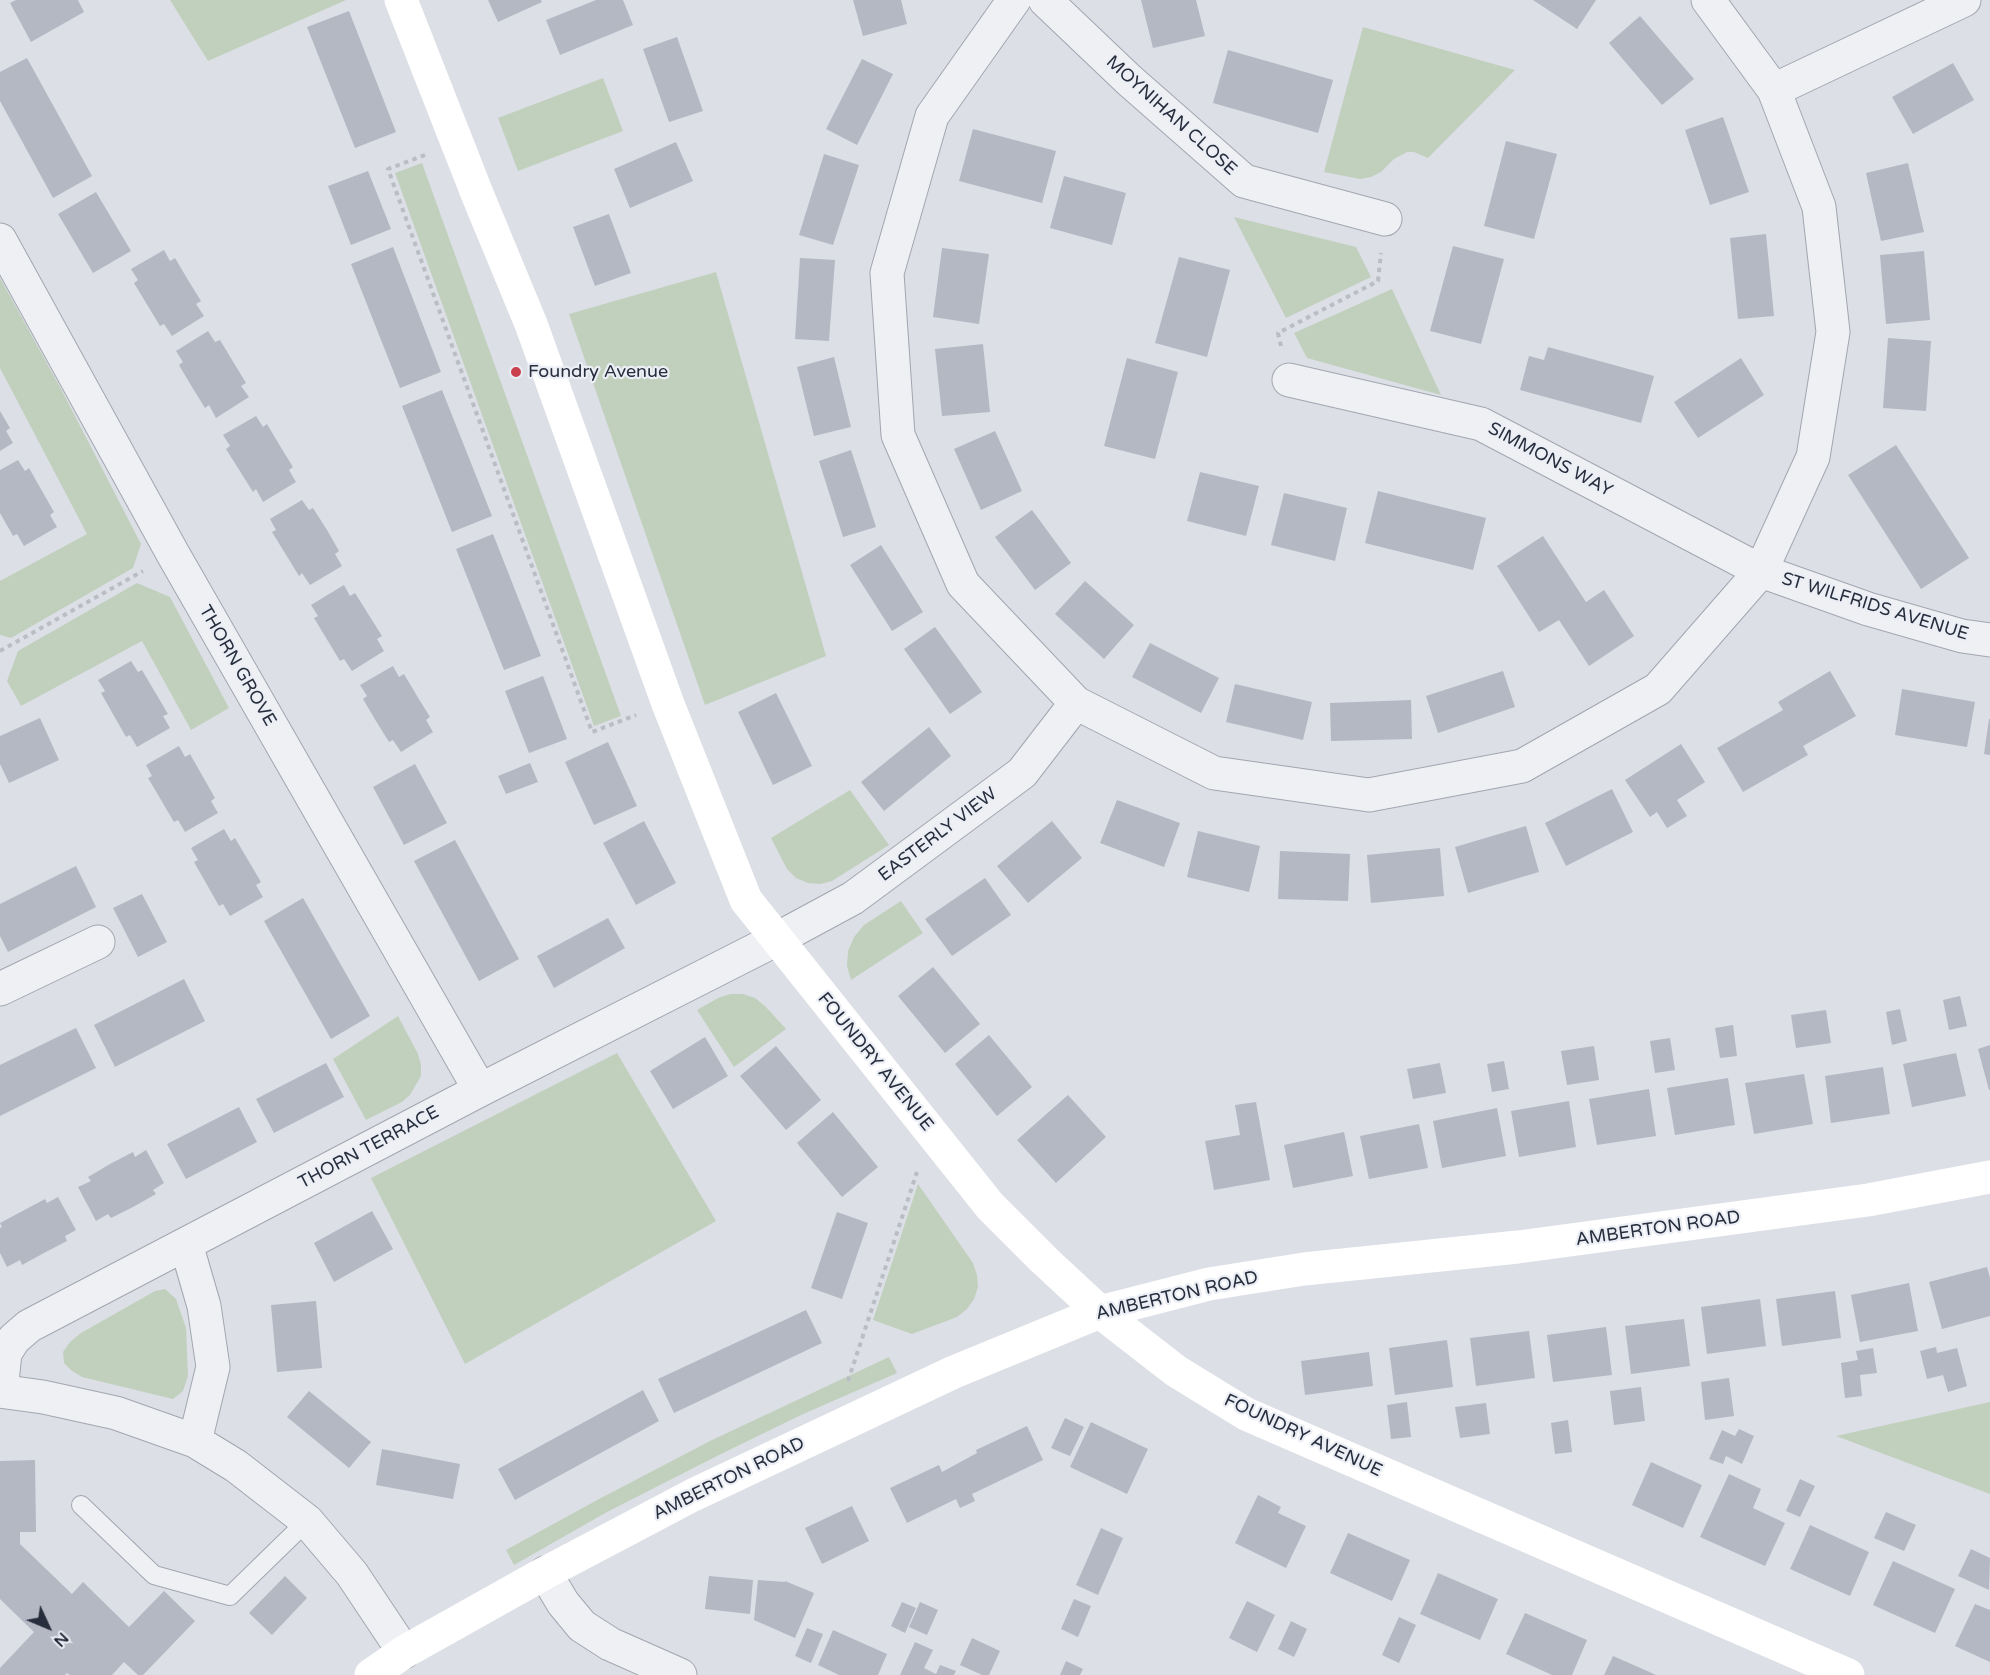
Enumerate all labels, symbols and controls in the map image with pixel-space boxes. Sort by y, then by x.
street label: MOYNIHAN CLOSE [1101,52,1241,180]
place label: Foundry Avenue [528,361,668,383]
marker: Foundry Avenue [509,365,523,379]
street label: SIMMONS WAY [1484,418,1616,502]
street label: ST WILFRIDS AVENUE [1779,568,1971,646]
street label: THORN GROVE [194,602,280,730]
street label: EASTERLY VIEW [874,783,1002,887]
street label: FOUNDRY AVENUE [812,988,938,1136]
street label: THORN TERRACE [295,1102,443,1194]
street label: AMBERTON ROAD [1574,1207,1742,1251]
street label: AMBERTON ROAD [1094,1267,1260,1325]
street label: FOUNDRY AVENUE [1220,1390,1386,1482]
street label: AMBERTON ROAD [650,1433,808,1525]
north arrow [18,1597,78,1657]
text: N [49,1628,73,1651]

